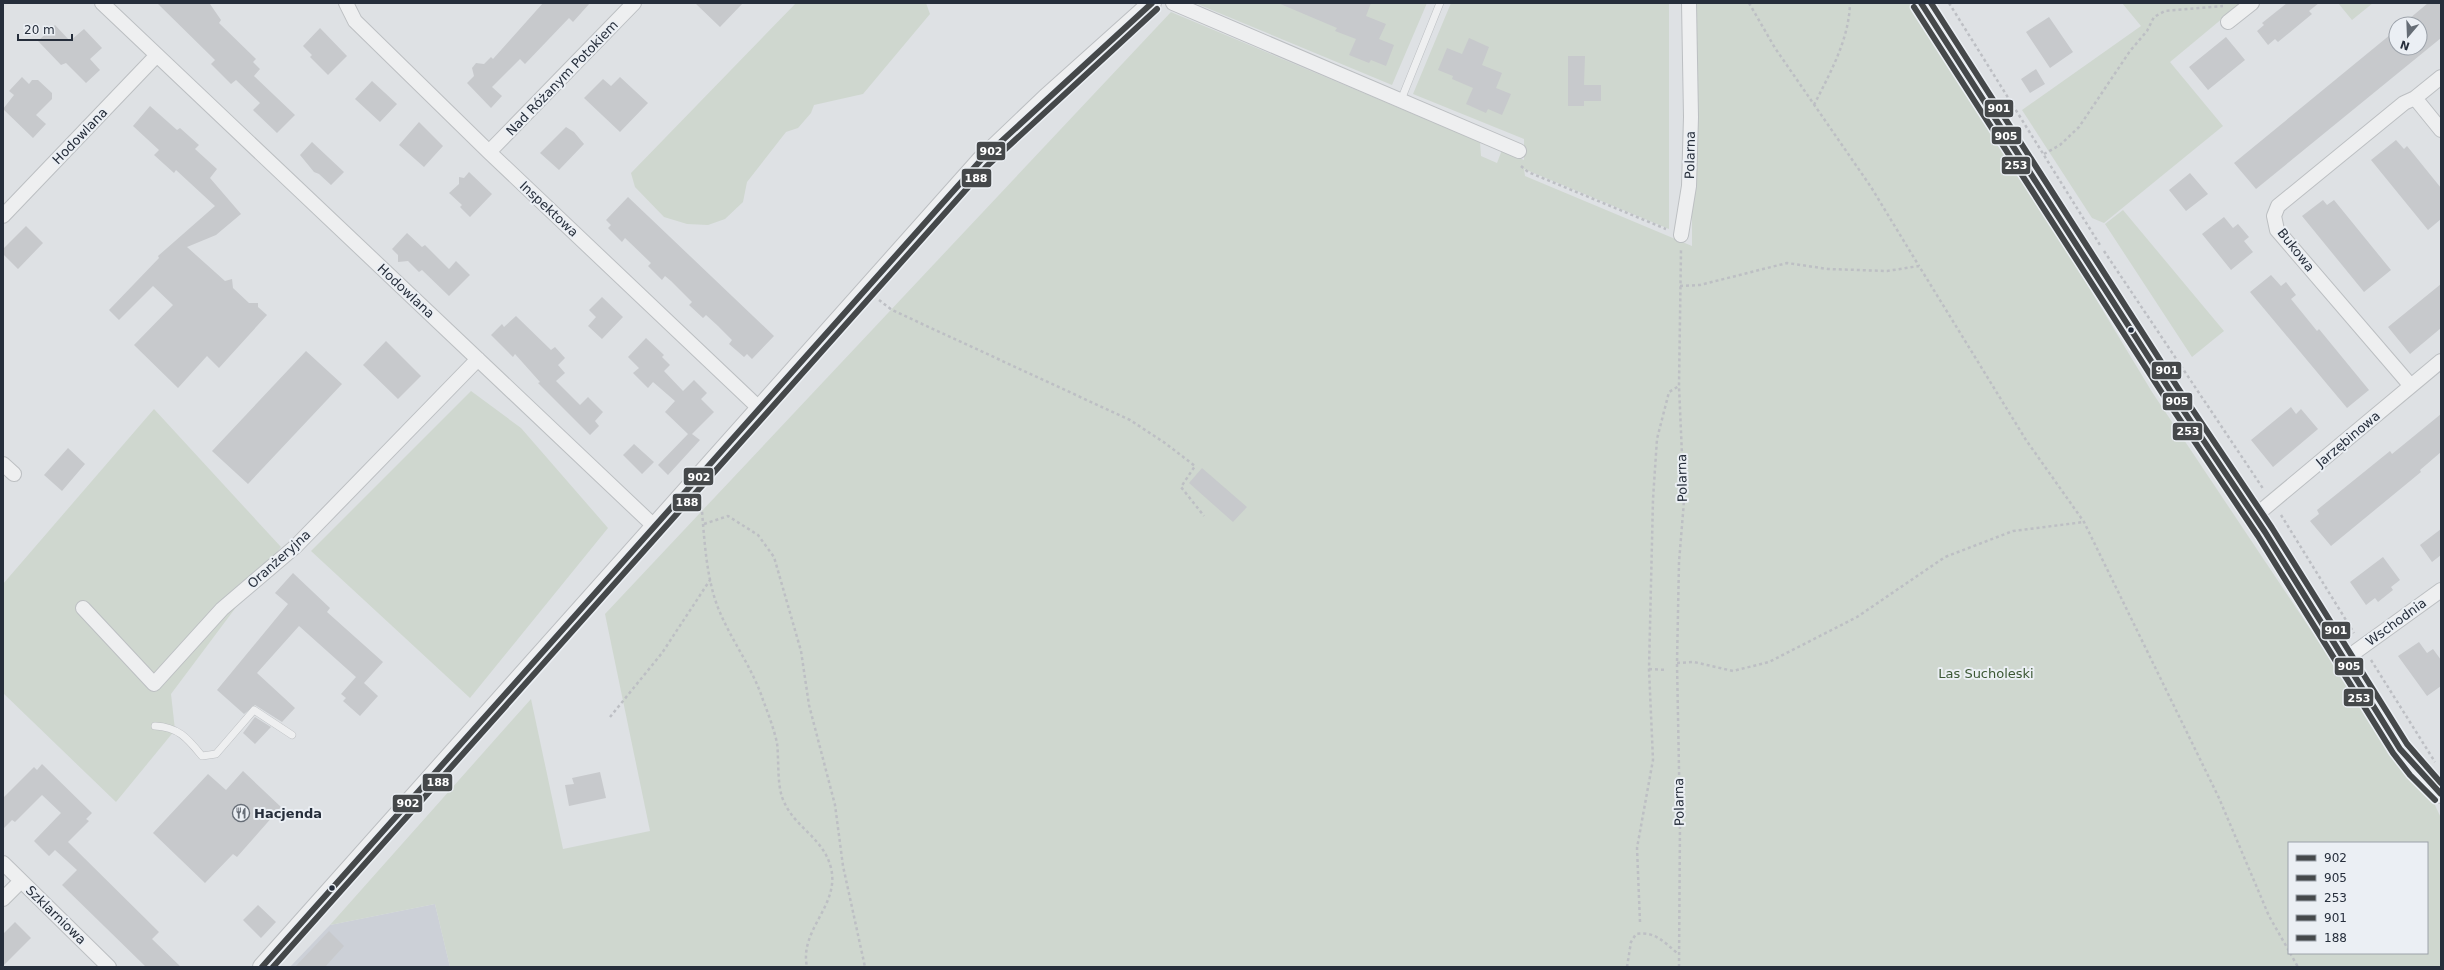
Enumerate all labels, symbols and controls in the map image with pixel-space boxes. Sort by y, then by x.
scale bar [18,16,72,42]
north arrow [2388,16,2428,56]
street label: Nad Różanym Potokiem [503,17,621,139]
text: 20 m [24,23,55,37]
text: N [2398,37,2411,53]
line badge: 901 [1984,99,2014,118]
text: 901 [1988,102,2010,115]
street label: Hodowlana [49,105,111,167]
line badge: 905 [1991,126,2022,145]
text: 905 [1995,130,2017,143]
street label: Polarna [1682,131,1698,179]
line badge: 902 [976,141,1006,161]
text: 902 [980,145,1002,158]
line badge: 253 [2001,156,2031,175]
text: 253 [2005,159,2027,172]
line badge: 188 [961,168,992,188]
text: 188 [965,172,987,185]
street label: Inspektowa [517,178,581,240]
street label: Bukowa [2274,225,2318,275]
street label: Hodowlana [374,261,438,321]
unlabelled marker [2126,325,2136,335]
line badge: 901 [2151,361,2182,380]
text: 901 [2156,364,2178,377]
line badge: 905 [2162,392,2193,411]
text: 905 [2166,395,2188,408]
street label: Jarzębinowa [2312,408,2383,471]
line badge: 253 [2172,422,2203,441]
text: 253 [2177,425,2199,438]
street label: Polarna [1674,454,1690,502]
line badge: 902 [683,467,714,486]
text: 902 [688,471,710,484]
line badge: 188 [672,493,702,512]
text: 188 [676,496,698,509]
street label: Oranżeryjna [244,527,314,591]
street label: Wschodnia [2363,595,2429,649]
line badge: 901 [2321,621,2351,640]
text: 901 [2325,624,2347,637]
line badge: 905 [2334,657,2364,676]
text: 905 [2338,660,2360,673]
park label: Las Sucholeski [1938,666,2034,681]
line badge: 253 [2343,688,2374,707]
text: 253 [2348,692,2370,705]
line badge: 188 [422,773,453,792]
text: 188 [427,776,449,789]
street label: Polarna [1671,778,1687,826]
line badge: 902 [392,794,423,813]
text: 902 [397,797,419,810]
restaurant icon: Hacjenda [231,803,251,823]
place label: Hacjenda [254,806,322,821]
legend [2288,842,2428,954]
text: 902 [2324,851,2347,865]
text: 905 [2324,871,2347,885]
street label: Szklarniowa [23,883,89,947]
unlabelled marker [327,883,337,893]
text: 253 [2324,891,2347,905]
text: 901 [2324,911,2347,925]
text: 188 [2324,931,2347,945]

